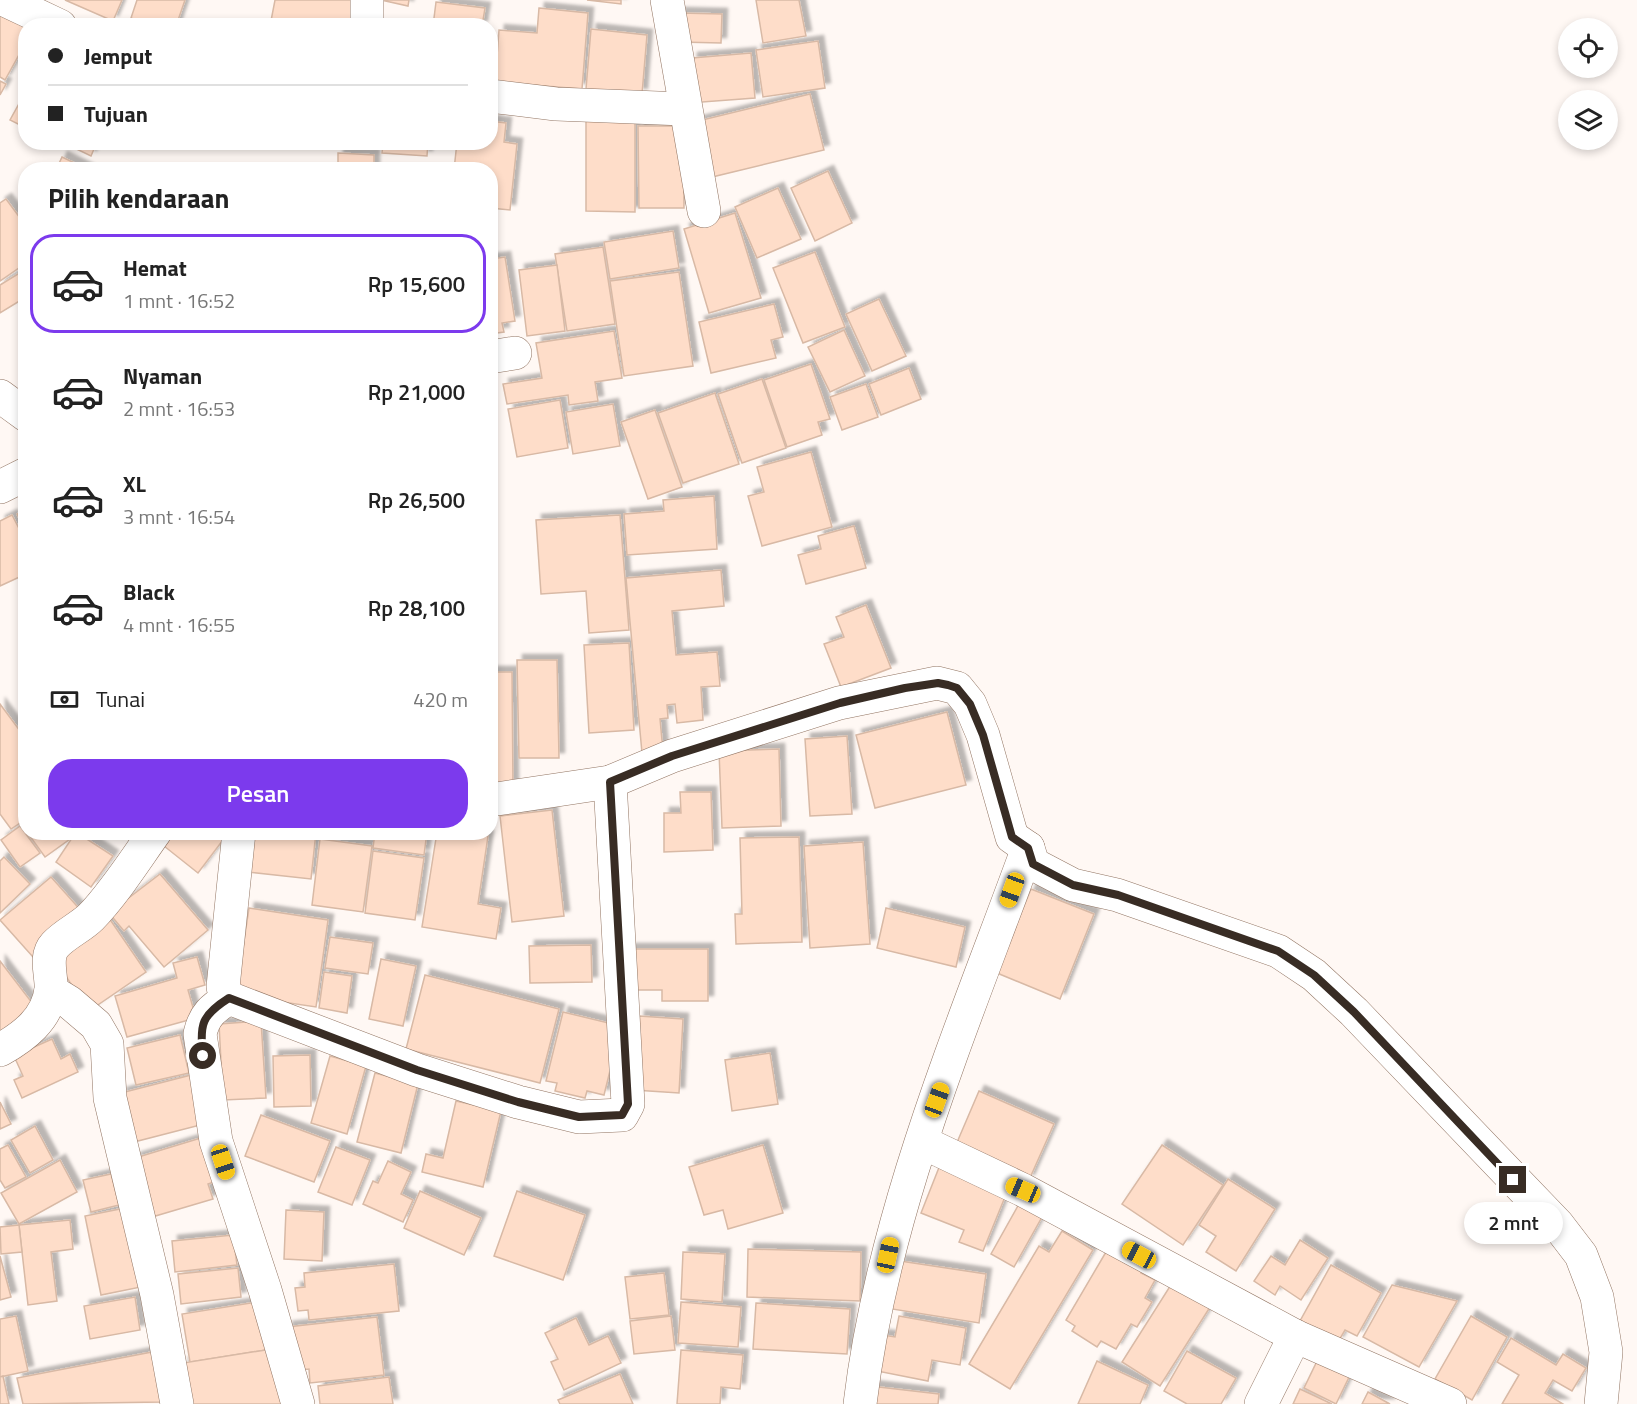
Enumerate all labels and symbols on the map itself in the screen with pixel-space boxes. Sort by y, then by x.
car [997,870,1027,910]
route start [189,1042,216,1069]
car [922,1080,952,1120]
car [209,1142,237,1182]
route end [1499,1166,1526,1193]
car [1003,1175,1043,1205]
callout: 2 mnt [1464,1201,1562,1243]
car [875,1236,901,1274]
car [1119,1239,1159,1271]

